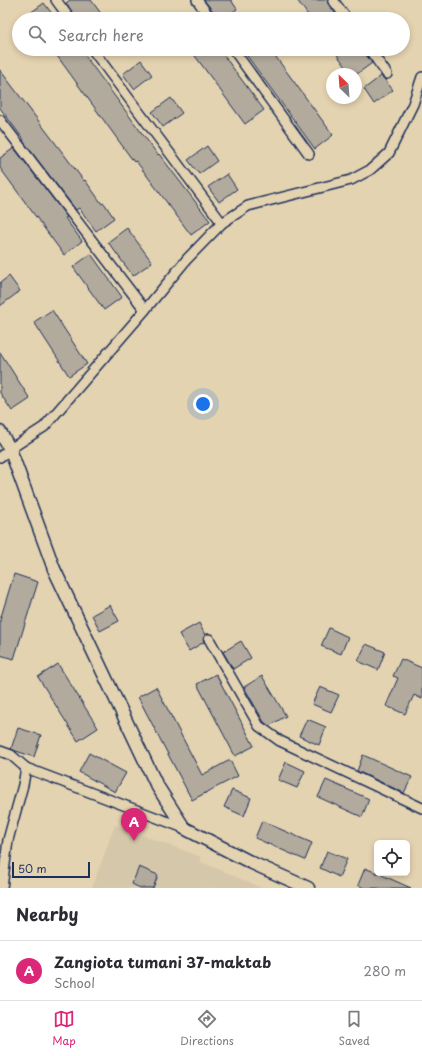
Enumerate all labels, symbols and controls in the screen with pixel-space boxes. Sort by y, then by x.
search box [12,12,410,56]
icon: search [26,23,48,45]
text: Search here [58,23,144,46]
north arrow [326,68,362,104]
your location [193,394,213,414]
pin: A [121,808,147,841]
map controls [374,840,410,876]
button: locate [374,840,410,876]
scale bar [12,860,90,879]
text: 50 m [18,860,47,877]
text: Nearby [16,901,78,927]
text: Zangiota tumani 37-maktab [54,950,271,973]
text: A [24,961,34,980]
text: 280 m [364,961,406,980]
text: School [54,973,95,992]
tab: Map [52,1008,76,1049]
tab: Directions [180,1008,234,1049]
tab: Saved [338,1008,370,1049]

